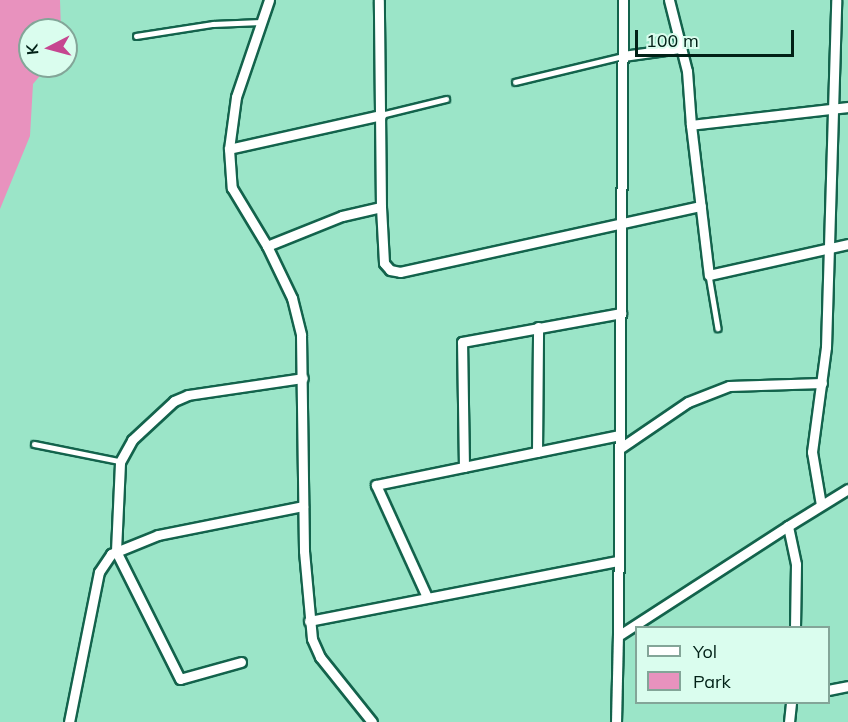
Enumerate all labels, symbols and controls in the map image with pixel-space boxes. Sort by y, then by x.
north arrow [18,18,78,78]
scale bar [638,18,797,56]
text: 100 m [646,29,699,52]
text: K [22,43,43,56]
legend [635,626,830,704]
text: Yol [693,640,717,663]
text: Park [693,670,731,693]

